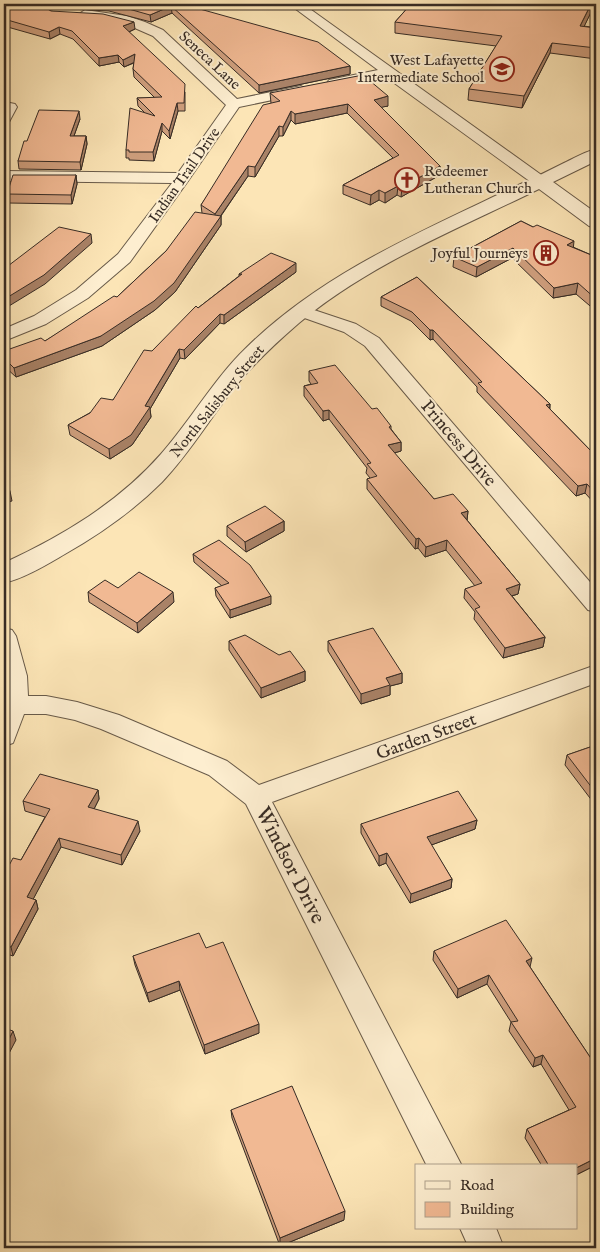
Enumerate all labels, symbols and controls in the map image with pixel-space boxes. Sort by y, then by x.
street label: Seneca Lane [175,27,245,94]
place label: West Lafayette Intermediate School [358,51,485,87]
school or university icon: West Lafayette Intermediate School [489,56,515,82]
street label: Indian Trail Drive [144,124,224,227]
place label: Redeemer Lutheran Church [424,162,532,198]
church icon: Redeemer Lutheran Church [394,167,420,193]
building icon: Joyful Journeys [533,240,559,266]
place label: Joyful Journeys [430,244,528,263]
street label: North Salisbury Street [166,341,269,461]
street label: Princess Drive [415,396,501,492]
street label: Garden Street [373,709,480,766]
street label: Windsor Drive [249,803,331,929]
legend [415,1164,578,1230]
text: Road [460,1176,495,1195]
text: Building [460,1200,515,1219]

